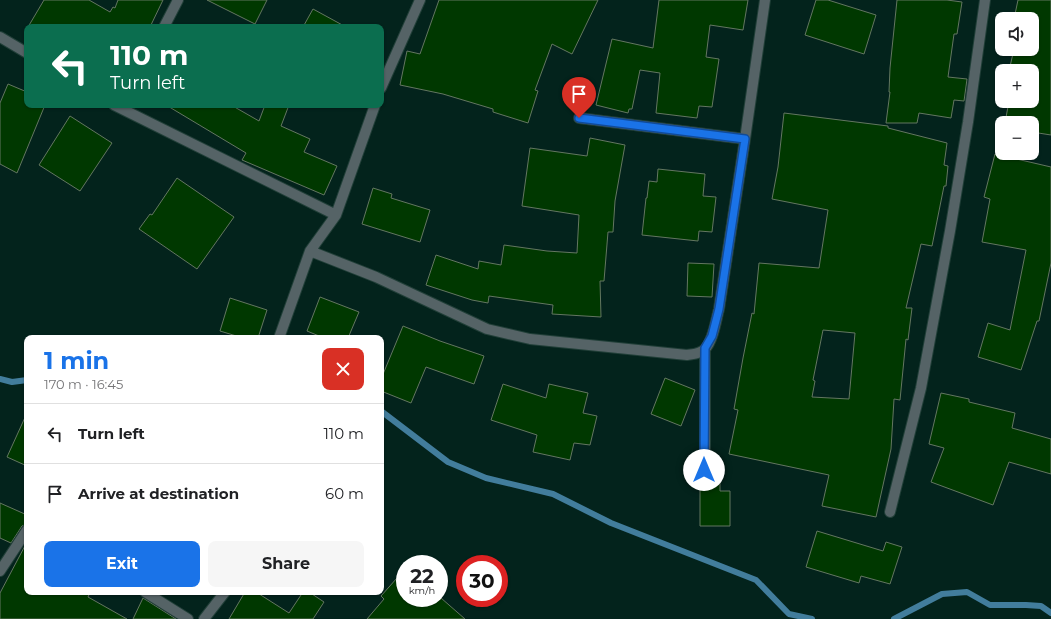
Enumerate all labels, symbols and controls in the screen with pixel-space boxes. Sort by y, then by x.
map controls [995,12,1039,160]
button: sound [995,12,1039,56]
text: 110 m [110,38,188,72]
icon: left [44,40,96,92]
button: + [995,64,1039,108]
text: Turn left [110,72,185,94]
pin [562,77,596,118]
icon: arrive [568,83,590,105]
button: − [995,116,1039,160]
text: 1 min [44,346,109,375]
button: close [322,348,364,390]
text: 170 m · 16:45 [44,376,123,392]
icon: left [44,423,66,445]
text: Turn left [78,424,145,443]
text: 110 m [323,424,364,443]
position arrow [683,449,725,491]
icon: arrive [44,483,66,505]
text: Arrive at destination [78,484,239,503]
text: 60 m [325,484,364,503]
button: Exit [44,541,200,587]
button: Share [208,541,364,587]
speed limit sign: 30 [456,555,508,607]
text: 22 [410,564,434,588]
text: km/h [409,584,435,597]

